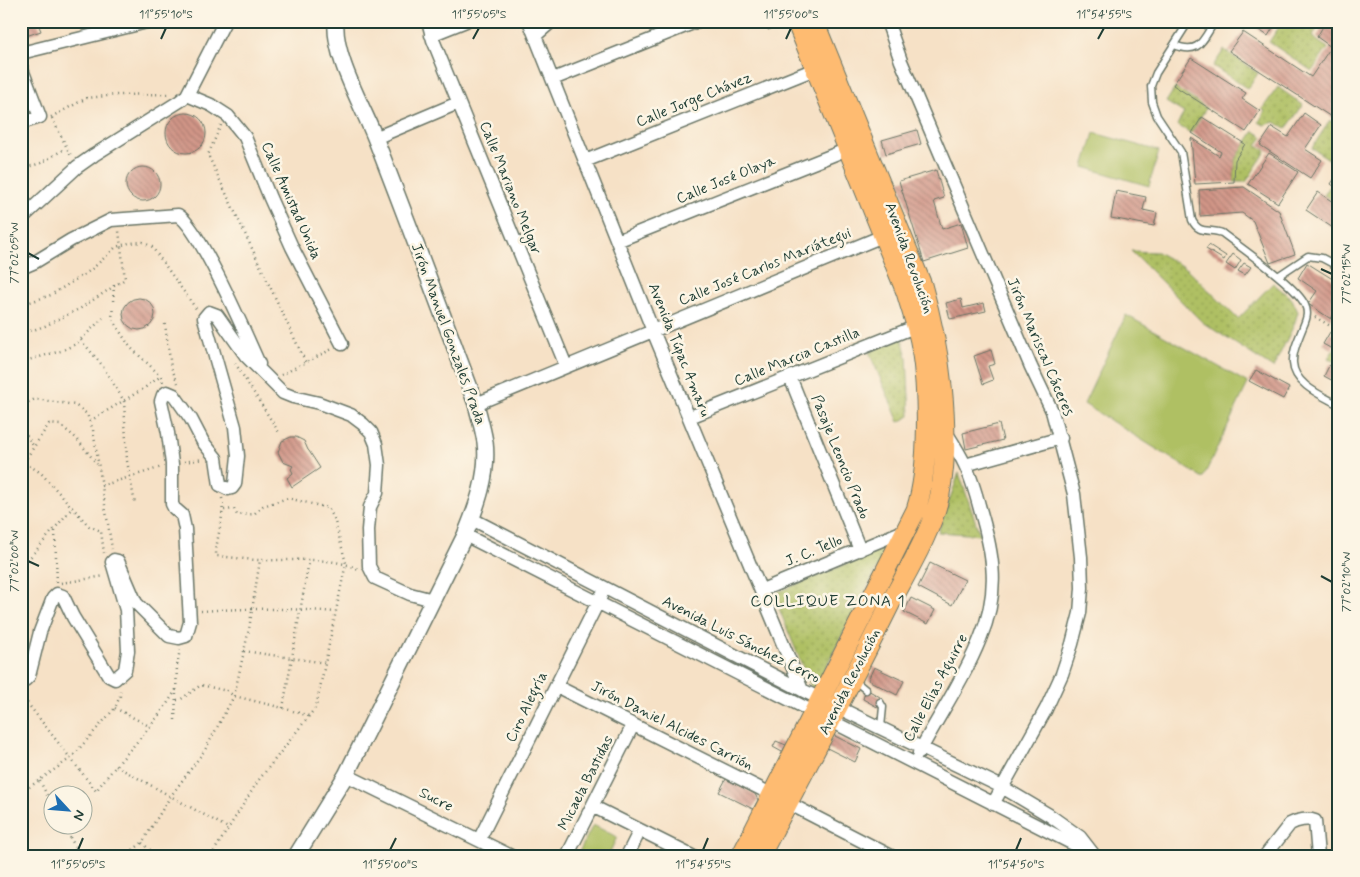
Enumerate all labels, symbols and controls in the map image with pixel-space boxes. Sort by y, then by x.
text: 11°55'10"S [139,7,193,23]
text: 11°55'05"S [452,7,507,23]
text: 11°55'00"S [763,7,819,23]
text: 11°54'55"S [1076,7,1132,23]
street label: Calle Jorge Chávez [633,68,755,133]
street label: Calle Mariano Melgar [473,118,546,258]
street label: Calle Amistad Unida [256,139,326,263]
street label: Calle José Olaya [673,151,779,209]
street label: Avenida Revolución [880,200,938,316]
text: 77°02'05"W [7,222,23,284]
street label: Calle José Carlos Mariátegui [676,223,855,312]
street label: Jirón Manuel Gonzales Prada [406,240,490,428]
text: 77°02'15"W [1339,244,1355,304]
street label: Jirón Mariscal Cáceres [1002,275,1078,419]
street label: Avenida Túpac Amaru [643,280,715,420]
street label: Calle Marcia Castilla [731,323,863,391]
street label: Pasaje Leoncio Prado [806,392,874,522]
text: 77°02'00"W [7,530,23,592]
street label: J. C. Tello [783,531,845,571]
text: 77°02'10"W [1339,552,1355,612]
street label: Avenida Luis Sánchez Cerro [659,591,823,689]
district label: COLLIQUE ZONA 1 [750,591,906,612]
street label: Avenida Revolución [815,625,885,739]
street label: Calle Elías Aguirre [899,630,974,746]
street label: Ciro Alegría [501,668,554,746]
street label: Jirón Daniel Alcides Carrión [588,676,756,776]
street label: Micaela Bastidas [553,732,619,834]
street label: Sucre [416,783,457,817]
north arrow [42,784,92,834]
text: N [69,807,89,823]
text: 11°55'05"S [51,857,106,873]
text: 11°55'00"S [362,857,418,873]
text: 11°54'55"S [675,857,731,873]
text: 11°54'50"S [988,857,1045,873]

